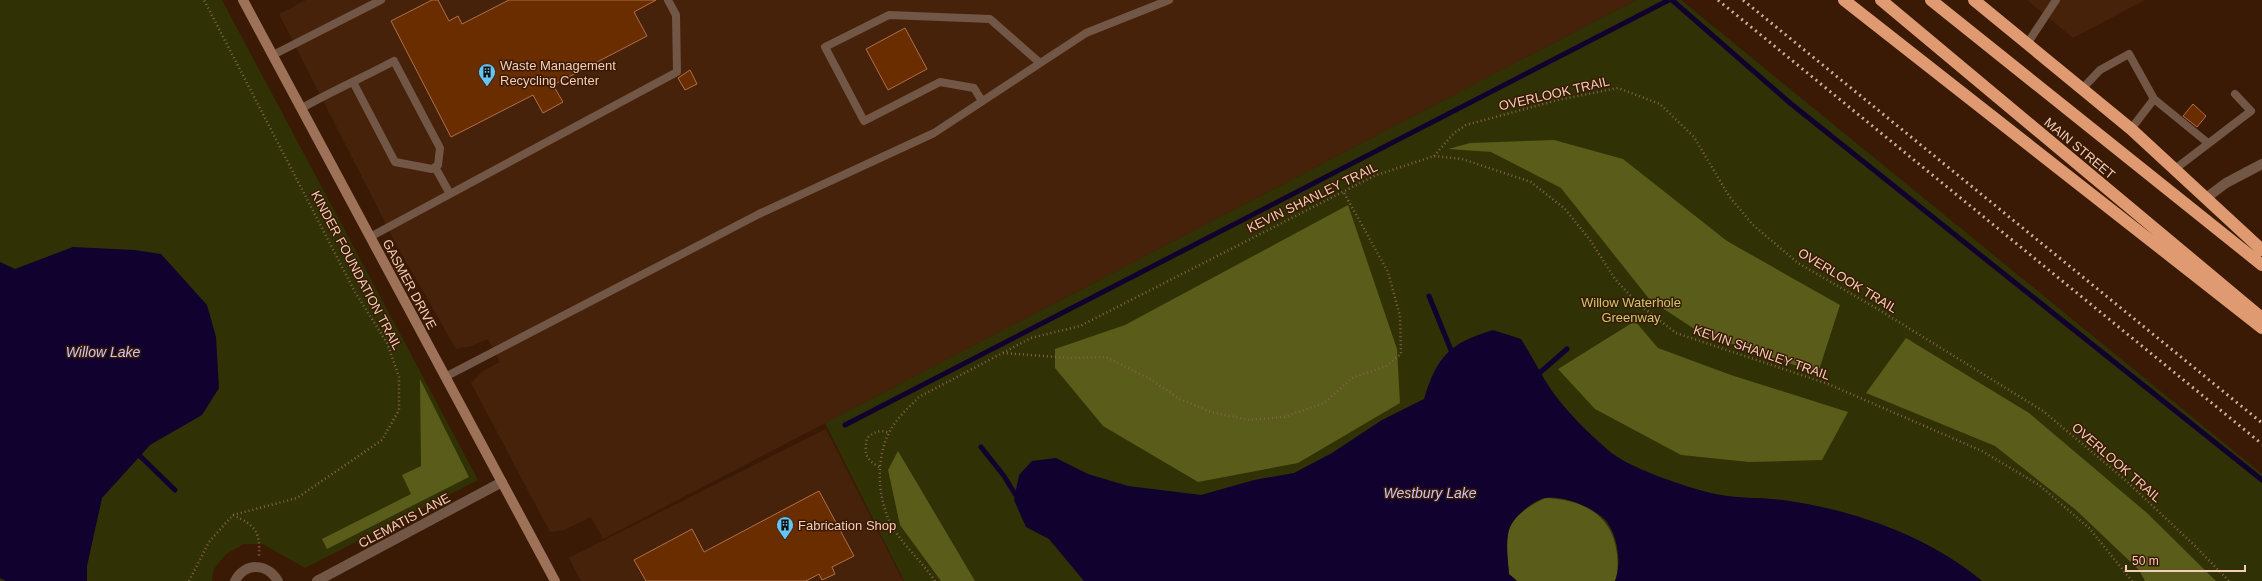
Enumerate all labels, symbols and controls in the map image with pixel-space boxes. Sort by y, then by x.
place label: Waste Management Recycling Center [500,58,616,88]
building icon: Waste Management Recycling Center [477,62,497,87]
street label: OVERLOOK TRAIL [1497,73,1611,114]
street label: MAIN STREET [2041,115,2118,182]
street label: KEVIN SHANLEY TRAIL [1245,159,1380,236]
street label: KINDER FOUNDATION TRAIL [308,188,405,352]
street label: GASMER DRIVE [380,237,440,332]
street label: OVERLOOK TRAIL [1795,245,1900,316]
park label: Willow Waterhole Greenway [1581,295,1681,325]
street label: KEVIN SHANLEY TRAIL [1692,322,1832,383]
water label: Willow Lake [66,344,140,360]
street label: OVERLOOK TRAIL [2069,420,2164,505]
water label: Westbury Lake [1383,485,1477,501]
street label: CLEMATIS LANE [356,490,453,551]
building icon: Fabrication Shop [775,515,795,540]
place label: Fabrication Shop [798,518,896,533]
scale bar [2126,547,2245,573]
text: 50 m [2132,554,2159,568]

